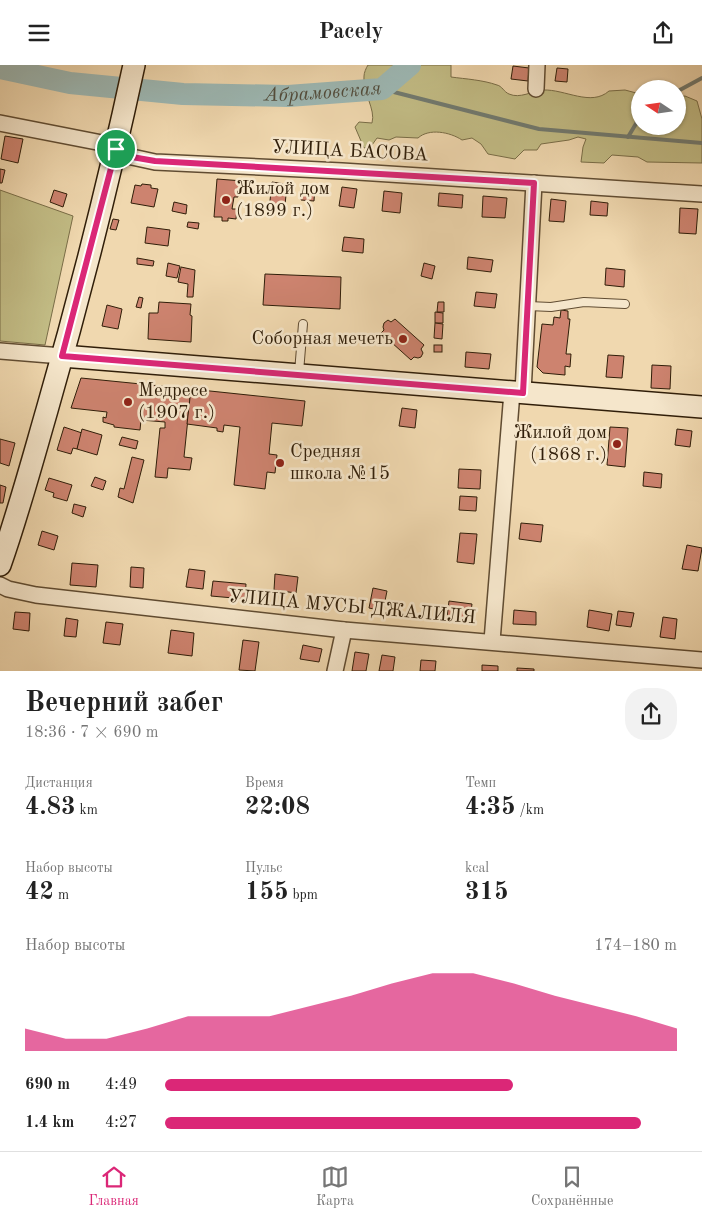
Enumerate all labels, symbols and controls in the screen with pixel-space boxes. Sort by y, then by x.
icon: menu [25,19,53,47]
icon: share [649,19,677,47]
text: Pacely [319,21,383,43]
water label: Абрамовская [263,79,382,106]
north arrow [631,80,686,135]
map controls [631,80,686,135]
pin [95,128,137,170]
icon: arrive [102,135,130,163]
street label: УЛИЦА БАСОВА [271,138,429,166]
place label: Жилой дом (1899 г.) [236,180,330,221]
marker: Жилой дом (1899 г.) [220,194,232,206]
place label: Соборная мечеть [251,330,393,349]
marker: Соборная мечеть [397,333,409,345]
place label: Медресе (1907 г.) [138,382,215,423]
marker: Медресе (1907 г.) [122,396,134,408]
place label: Жилой дом (1868 г.) [513,424,607,465]
marker: Жилой дом (1868 г.) [611,438,623,450]
place label: Средняя школа №15 [290,443,390,484]
marker: Средняя школа №15 [274,457,286,469]
street label: УЛИЦА МУСЫ ДЖАЛИЛЯ [227,588,477,628]
button: share [625,688,677,740]
text: Вечерний забег [25,690,223,718]
text: 18:36 · 7 × 690 m [25,725,158,741]
text: Дистанция [25,776,93,790]
text: Время [245,776,284,790]
text: Темп [465,776,496,790]
text: 4.83 [25,795,76,820]
text: 22:08 [245,795,310,820]
text: 4:35 [465,795,516,820]
text: km [76,803,98,817]
text: /km [516,803,544,817]
text: Набор высоты [25,861,113,875]
text: Пульс [245,861,282,875]
text: kcal [465,861,489,875]
text: 42 [25,880,54,905]
text: 155 [245,880,289,905]
text: 315 [465,880,509,905]
text: m [54,888,69,902]
text: bpm [289,888,318,902]
text: Набор высоты [25,938,125,954]
text: 174–180 m [594,938,677,954]
text: 690 m [25,1077,70,1093]
text: 4:49 [105,1077,137,1093]
text: 1.4 km [25,1115,74,1131]
text: 4:27 [105,1115,137,1131]
tab: Главная [89,1163,139,1210]
tab: Карта [316,1163,354,1210]
tab: Сохранённые [531,1163,613,1210]

